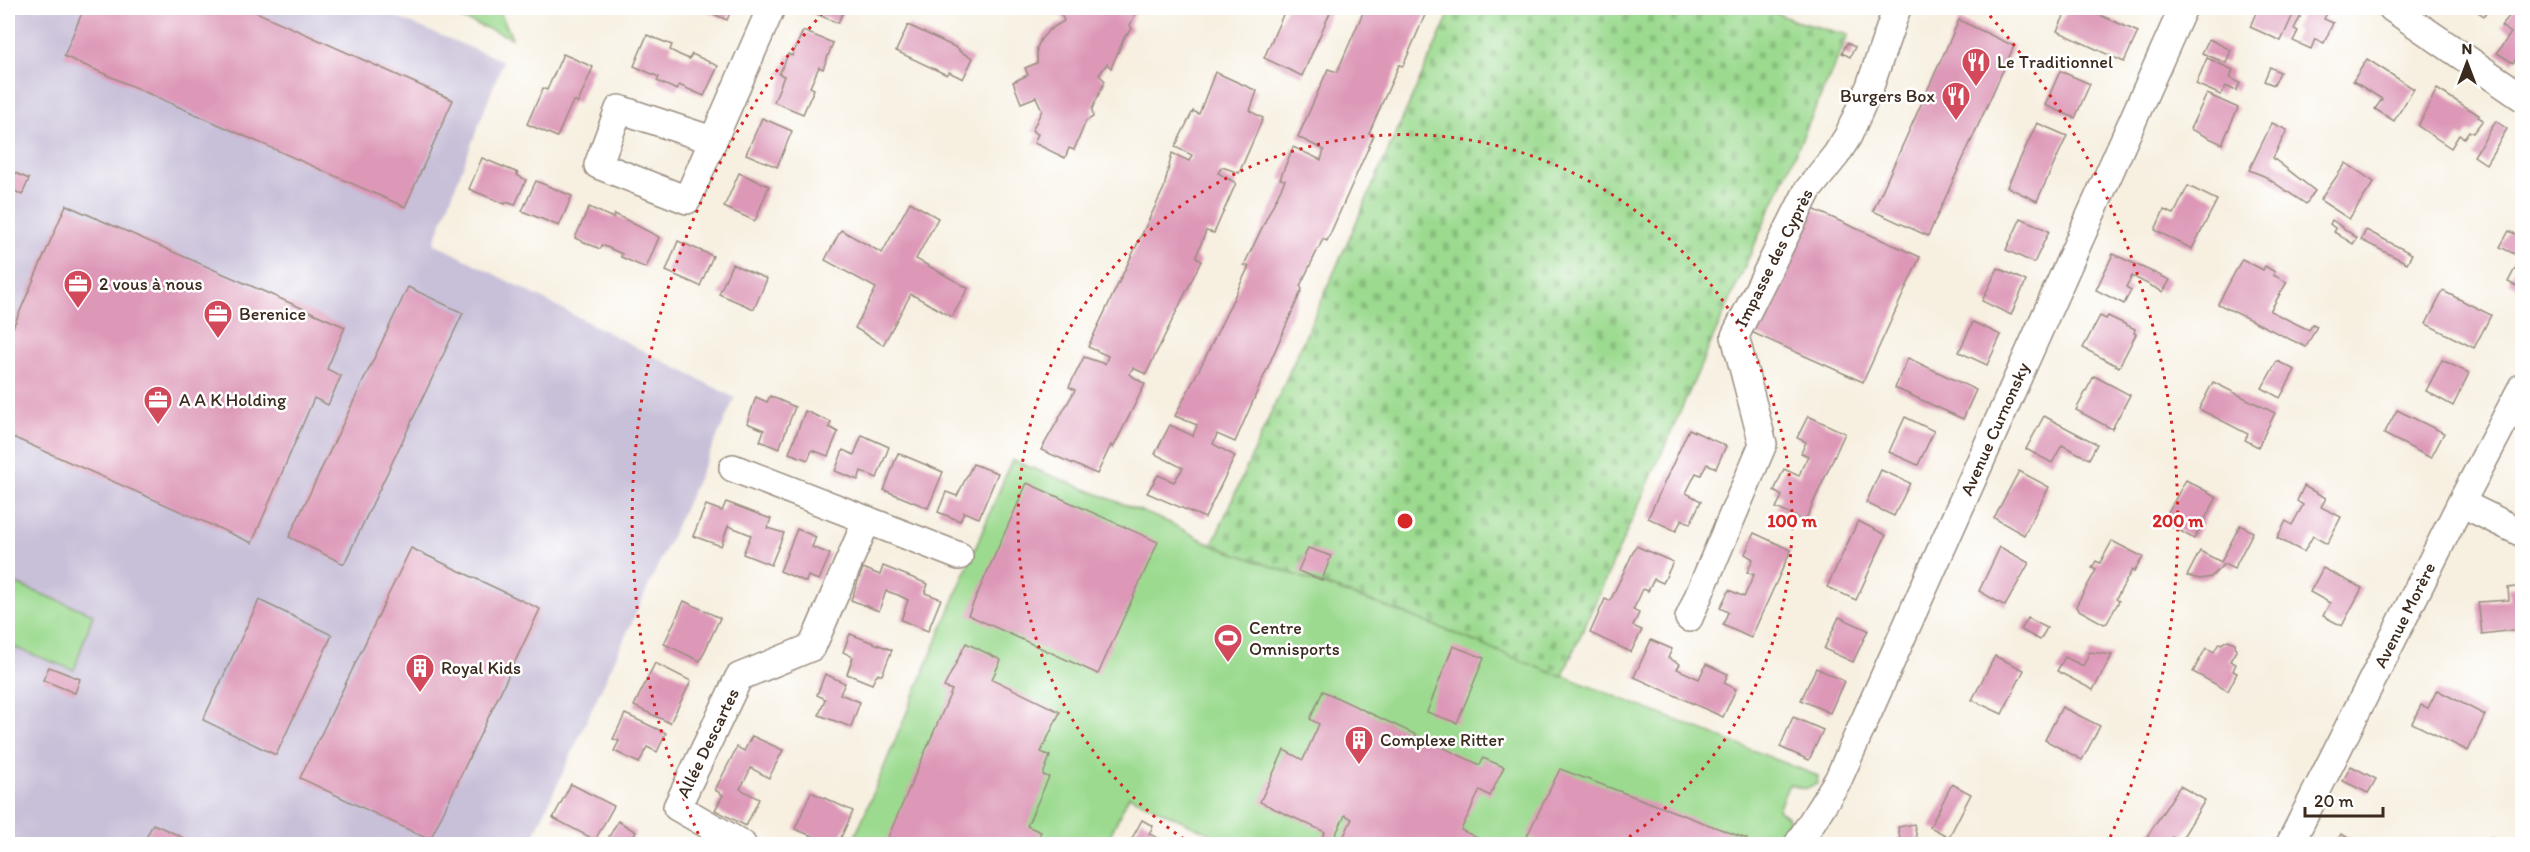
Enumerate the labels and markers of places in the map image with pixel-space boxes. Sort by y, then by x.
restaurant icon: Le Traditionnel [1960,46,1992,88]
place label: Le Traditionnel [1997,51,2113,73]
restaurant icon: Burgers Box [1940,80,1972,122]
place label: Burgers Box [1840,85,1935,107]
office icon: 2 vous à nous [62,268,94,310]
place label: 2 vous à nous [99,273,203,295]
office icon: Berenice [202,298,234,340]
place label: Berenice [239,303,306,325]
office icon: A A K Holding [142,384,174,426]
place label: A A K Holding [179,389,287,411]
centre of rings [1395,511,1415,531]
place label: Centre Omnisports [1249,617,1340,660]
sports icon: Centre Omnisports [1212,622,1244,664]
building icon: Royal Kids [404,652,436,694]
place label: Royal Kids [441,657,521,679]
building icon: Complexe Ritter [1343,724,1375,766]
place label: Complexe Ritter [1380,729,1505,751]

